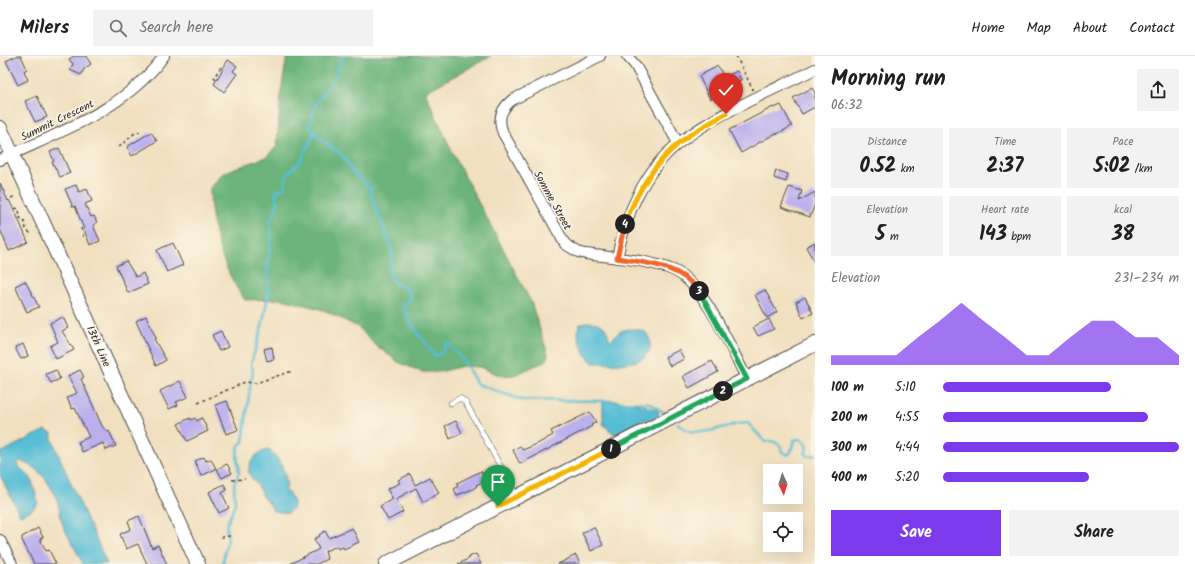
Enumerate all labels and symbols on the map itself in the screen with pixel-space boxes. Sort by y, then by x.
pin [709,73,743,114]
street label: Summit Crescent [18,95,98,146]
street label: Somme Street [528,167,576,234]
pin: 4 [615,214,635,234]
pin: 3 [689,281,709,301]
street label: 13th Line [81,323,115,370]
pin: 2 [713,381,733,401]
pin: 1 [601,439,621,459]
north arrow [763,464,803,504]
pin [481,465,515,506]

